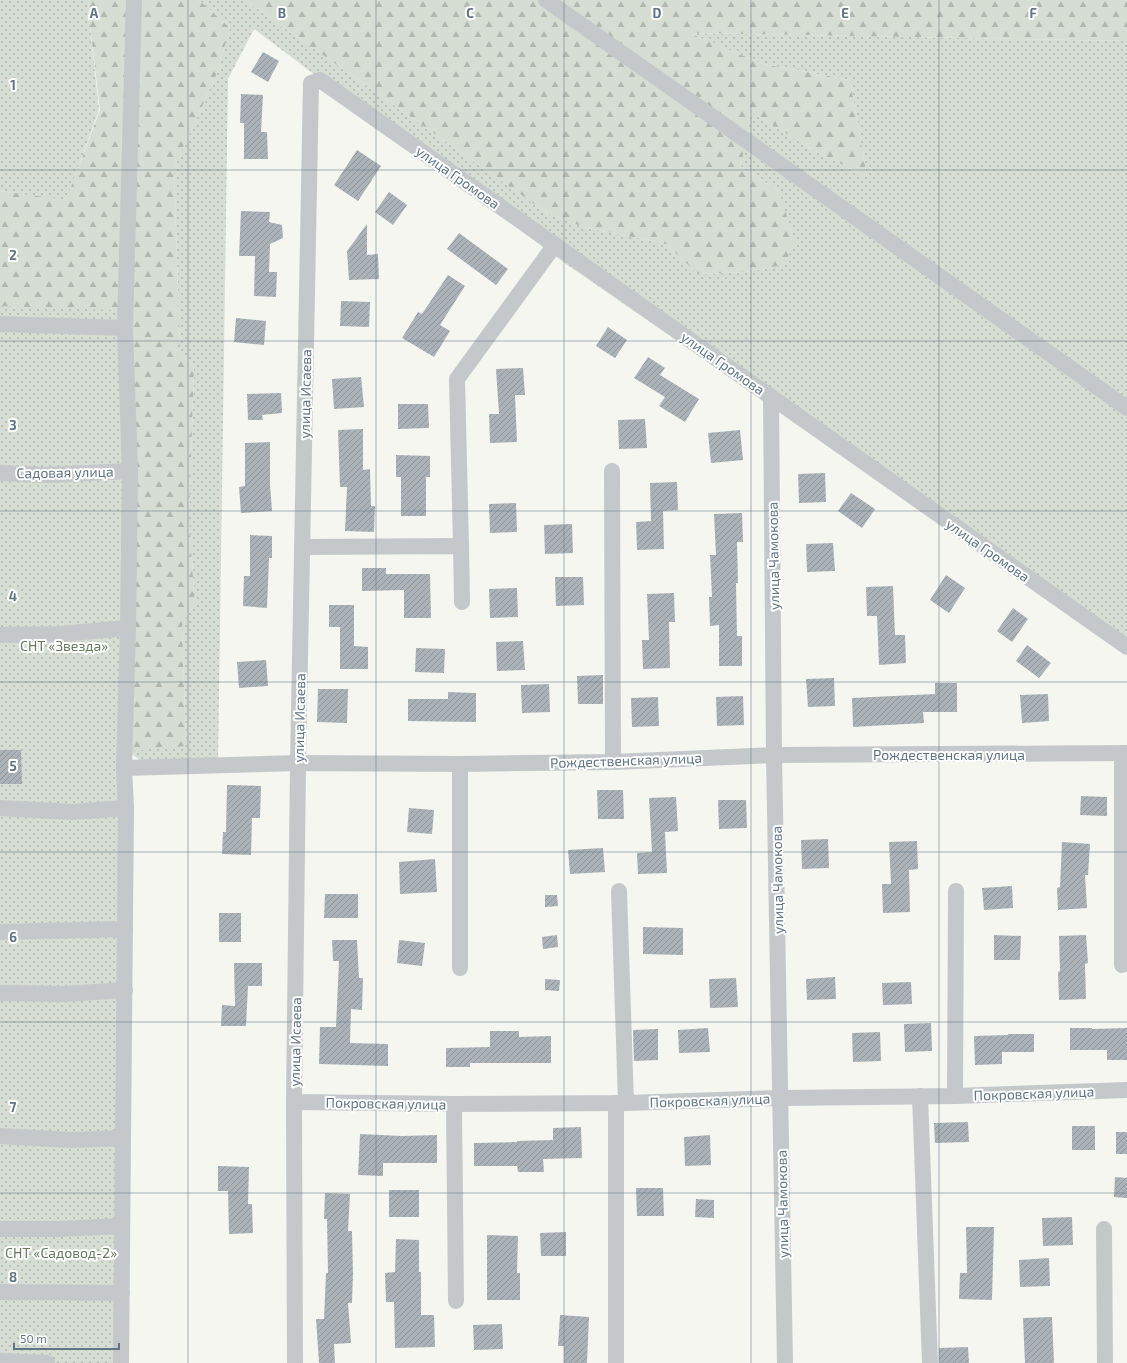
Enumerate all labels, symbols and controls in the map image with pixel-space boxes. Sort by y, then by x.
text: A [90,5,99,21]
text: B [278,5,286,21]
text: C [466,5,474,21]
text: D [653,5,662,21]
text: E [841,5,849,21]
text: F [1029,5,1037,21]
text: 1 [10,77,16,93]
street label: улица Громова [413,142,503,212]
text: 2 [9,247,17,263]
street label: улица Громова [678,328,768,398]
street label: улица Исаева [296,349,314,439]
text: 3 [9,417,17,433]
street label: Садовая улица [16,463,114,481]
street label: улица Чамокова [764,502,782,610]
street label: улица Громова [943,515,1033,585]
text: 4 [9,588,17,604]
park label: СНТ «Звезда» [20,637,108,654]
street label: улица Исаева [290,673,308,763]
street label: Рождественская улица [873,746,1025,763]
street label: Рождественская улица [550,749,702,771]
text: 5 [9,758,17,774]
street label: улица Чамокова [768,826,786,934]
text: 6 [9,929,17,945]
street label: улица Исаева [286,997,304,1087]
street label: Покровская улица [973,1082,1095,1104]
street label: Покровская улица [649,1089,771,1111]
street label: Покровская улица [326,1093,446,1113]
text: 7 [10,1099,17,1115]
street label: улица Чамокова [773,1150,791,1258]
park label: СНТ «Садовод-2» [5,1244,117,1261]
text: 8 [9,1269,17,1285]
scale bar [14,1325,119,1351]
text: 50 m [20,1331,47,1345]

